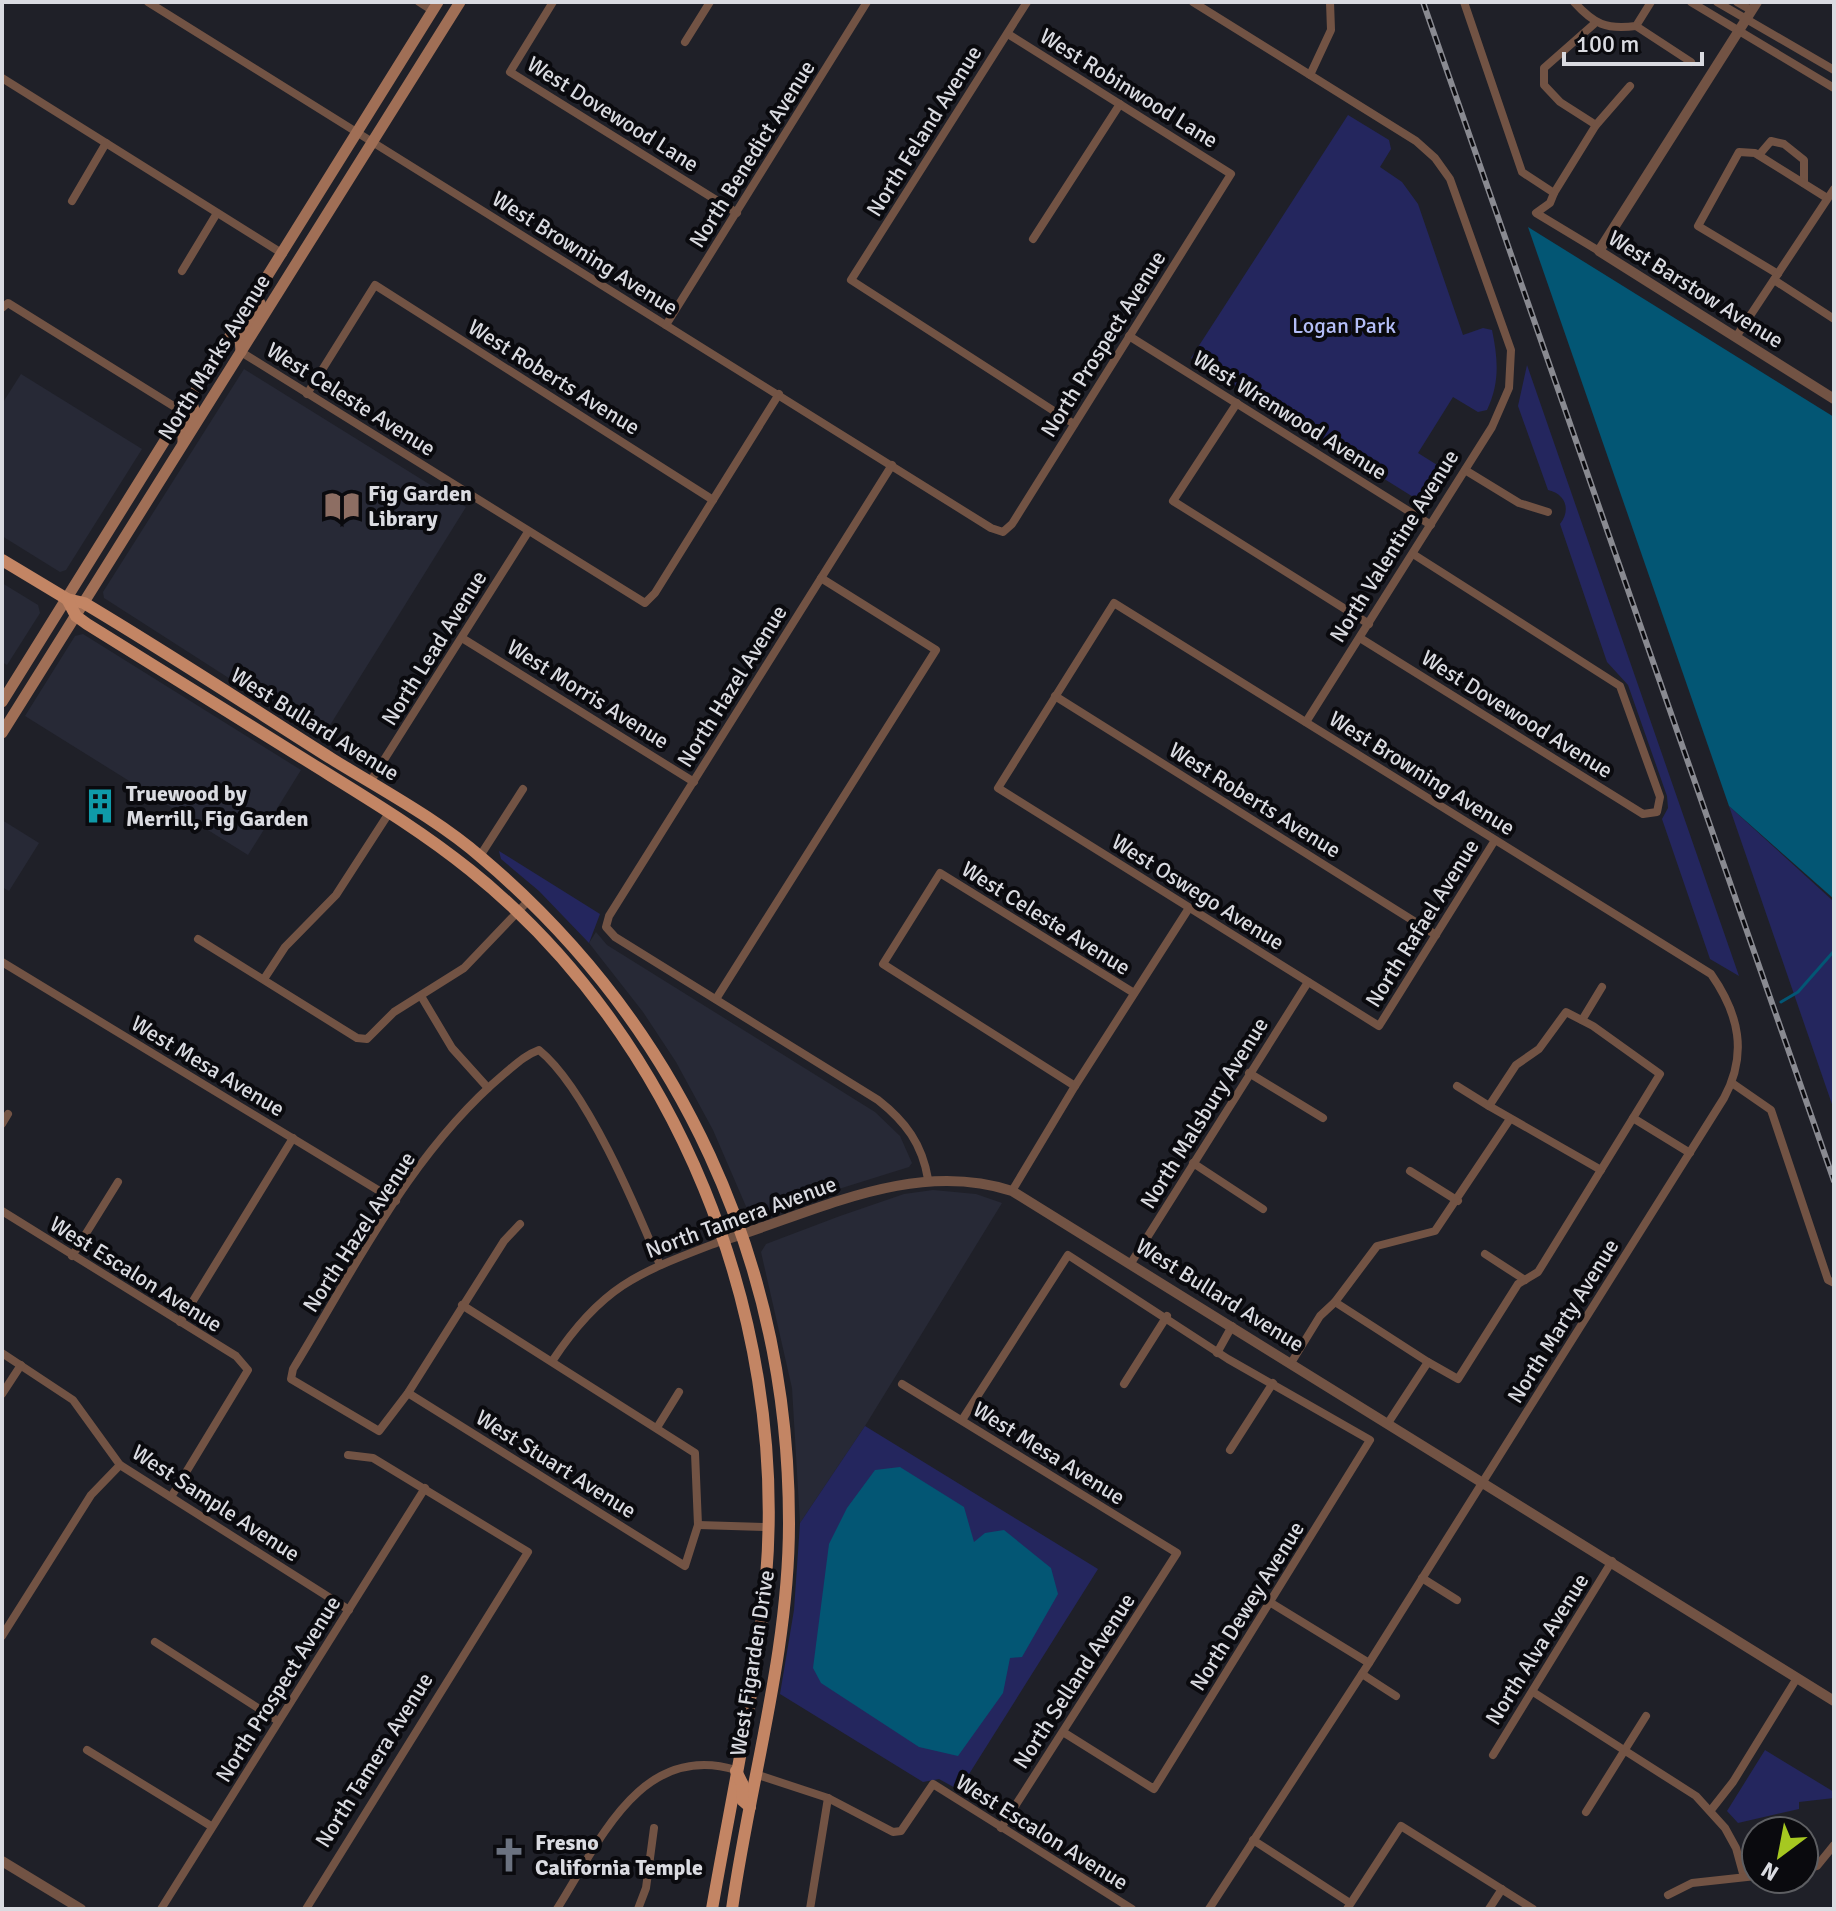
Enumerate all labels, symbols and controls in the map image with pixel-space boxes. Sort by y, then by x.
scale bar [1564,16,1702,66]
street label: West Robinwood Lane [1035,22,1223,154]
text: 100 m [1576,29,1639,59]
street label: North Feland Avenue [861,41,987,221]
street label: West Dovewood Lane [522,50,704,178]
street label: North Benedict Avenue [683,55,821,253]
street label: West Browning Avenue [487,185,683,321]
street label: West Barstow Avenue [1603,224,1789,354]
street label: North Prospect Avenue [1035,246,1171,442]
street label: North Marks Avenue [152,269,276,445]
park label: Logan Park [1292,312,1396,339]
street label: West Roberts Avenue [463,313,645,441]
street label: West Celeste Avenue [262,336,440,462]
street label: West Wrenwood Avenue [1188,344,1392,486]
street label: North Valentine Avenue [1324,445,1464,647]
place label: Fig Garden Library [368,480,472,532]
library icon: Fig Garden Library [323,487,361,525]
street label: North Lead Avenue [375,565,493,731]
street label: North Hazel Avenue [671,600,793,772]
street label: West Morris Avenue [502,633,674,755]
street label: West Dovewood Avenue [1416,644,1618,784]
street label: West Bullard Avenue [226,661,404,787]
street label: West Browning Avenue [1324,705,1520,841]
street label: West Roberts Avenue [1164,736,1346,864]
place label: Truewood by Merrill, Fig Garden [126,780,309,832]
building icon: Truewood by Merrill, Fig Garden [81,787,119,825]
street label: West Oswego Avenue [1107,828,1289,956]
street label: North Rafael Avenue [1359,834,1485,1012]
street label: West Celeste Avenue [957,855,1135,981]
street label: West Mesa Avenue [126,1010,290,1122]
street label: North Malsbury Avenue [1134,1012,1274,1214]
street label: North Hazel Avenue [297,1147,421,1317]
street label: North Tamera Avenue [642,1170,840,1264]
street label: West Escalon Avenue [45,1210,227,1338]
street label: West Bullard Avenue [1131,1232,1309,1358]
street label: North Marty Avenue [1502,1234,1624,1408]
street label: West Mesa Avenue [968,1395,1130,1511]
street label: West Stuart Avenue [471,1404,641,1524]
street label: West Sample Avenue [127,1439,305,1567]
street label: North Dewey Avenue [1184,1516,1310,1696]
street label: West Figarden Drive [724,1568,780,1758]
street label: North Alva Avenue [1480,1568,1594,1730]
street label: North Selland Avenue [1007,1588,1141,1774]
street label: North Prospect Avenue [210,1591,346,1787]
street label: North Tamera Avenue [309,1668,439,1852]
street label: West Escalon Avenue [951,1768,1133,1896]
north arrow [1740,1815,1820,1895]
place label: Fresno California Temple [535,1829,703,1881]
church icon: Fresno California Temple [490,1836,528,1874]
text: N [1756,1856,1783,1887]

